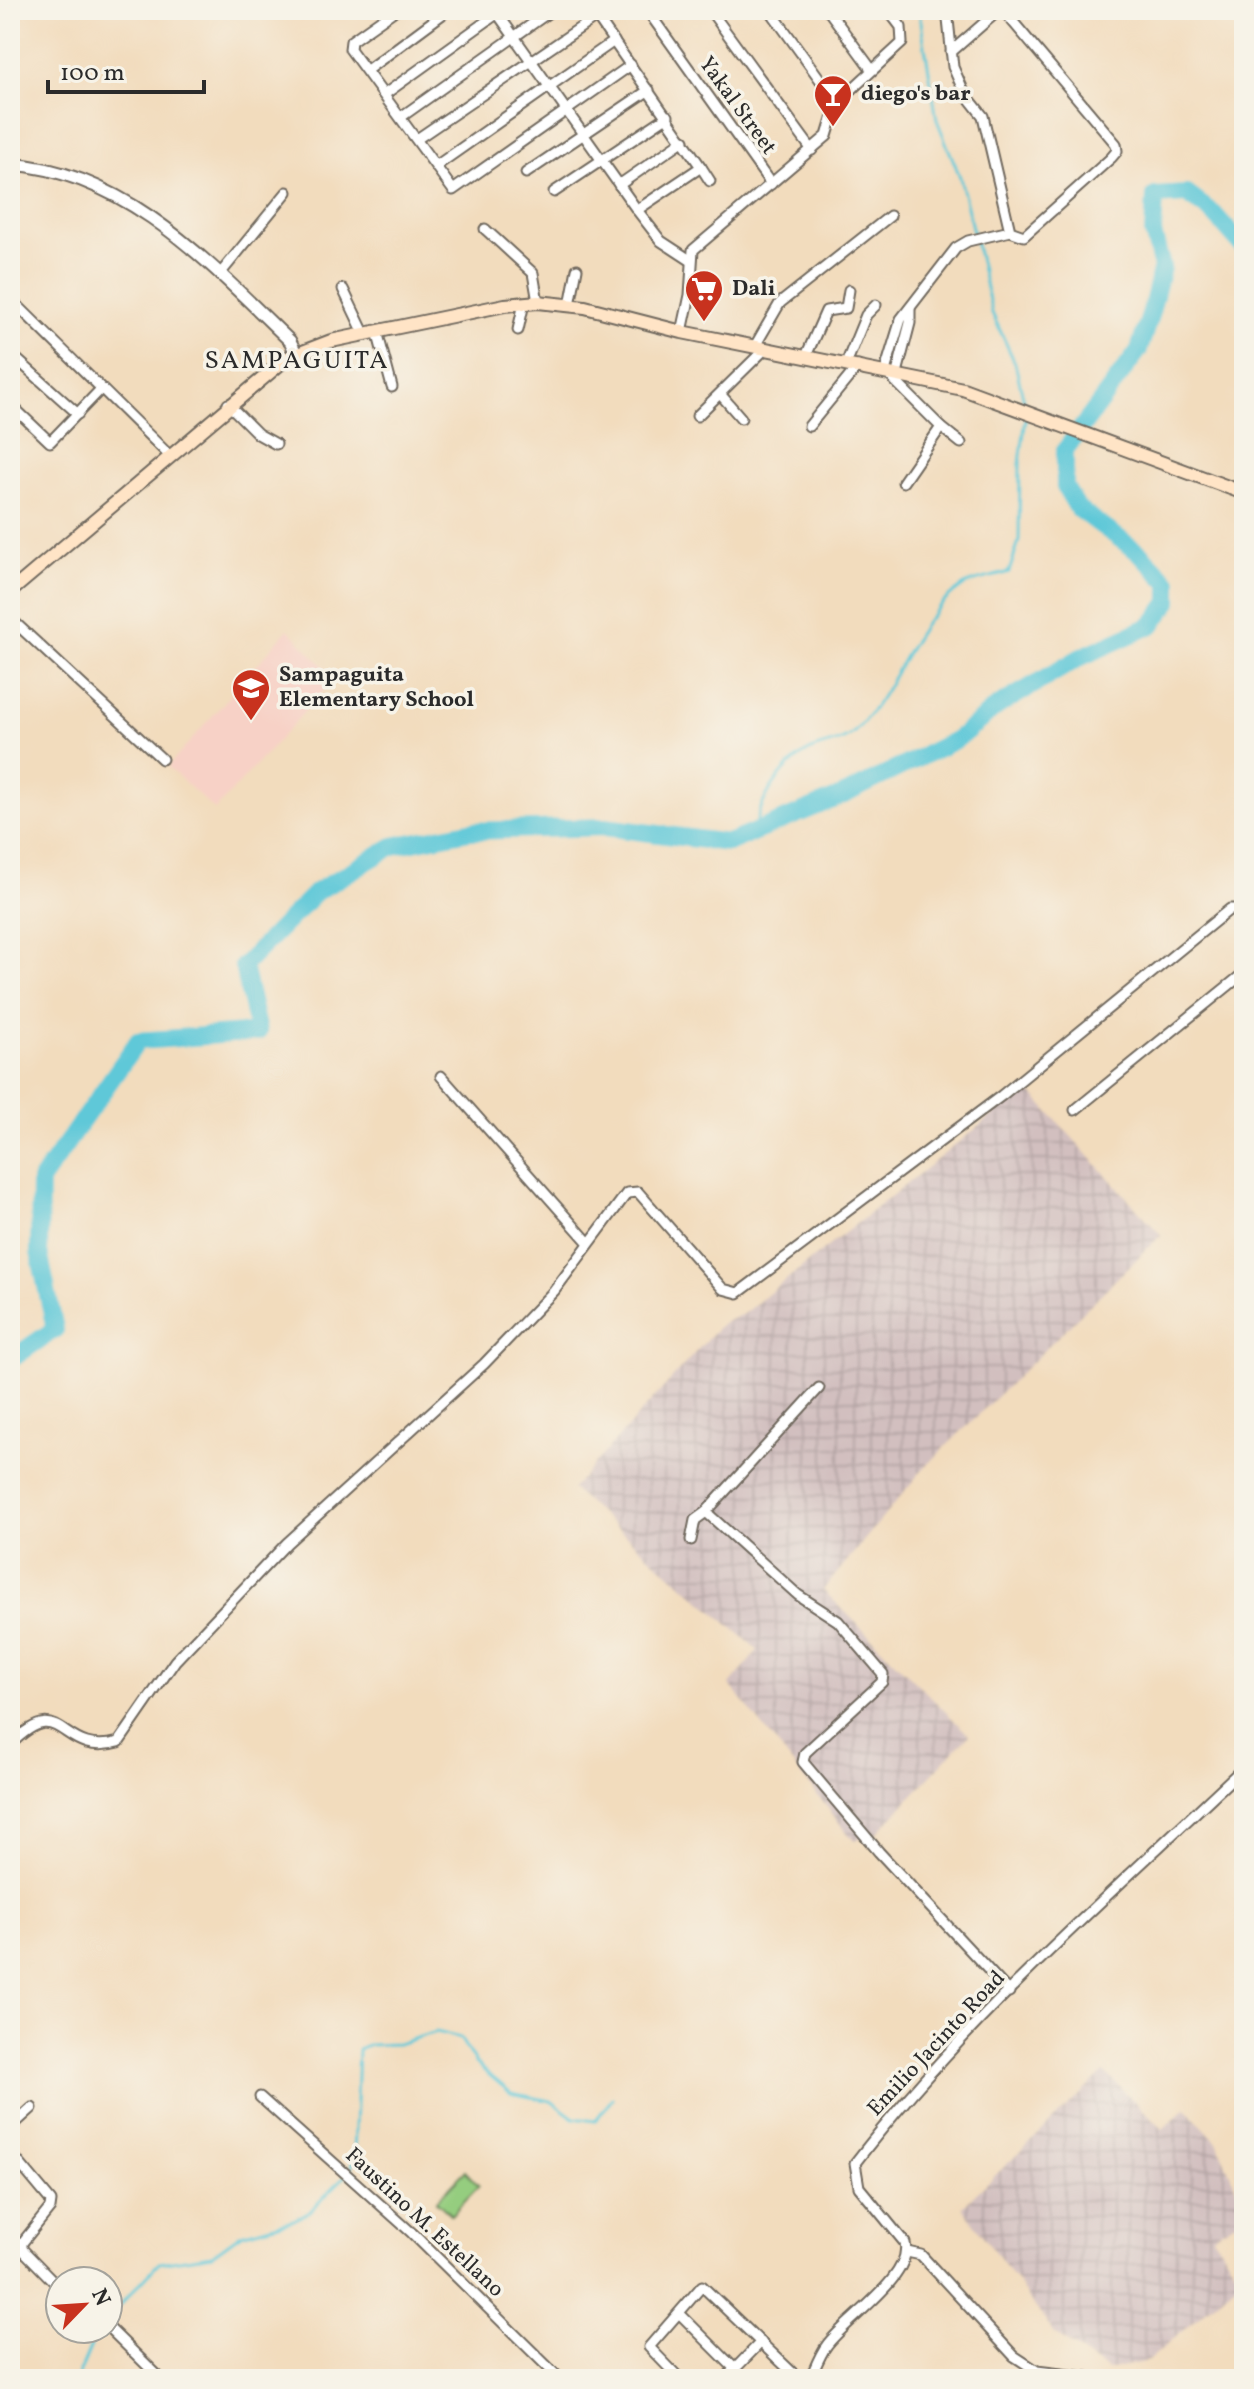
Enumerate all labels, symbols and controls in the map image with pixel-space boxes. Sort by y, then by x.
scale bar [48,44,204,94]
street label: Yakal Street [691,50,783,162]
text: 100 m [60,57,125,91]
bar icon: diego's bar [812,73,854,128]
place label: diego's bar [861,79,971,110]
supermarket icon: Dali [683,268,725,323]
place label: Dali [732,274,776,305]
district label: SAMPAGUITA [204,343,390,379]
place label: Sampaguita Elementary School [279,660,474,716]
school or university icon: Sampaguita Elementary School [230,667,272,722]
street label: Emilio Jacinto Road [861,1964,1013,2124]
street label: Faustino M. Estellano [338,2141,510,2305]
north arrow [44,2265,124,2345]
text: N [82,2284,117,2311]

